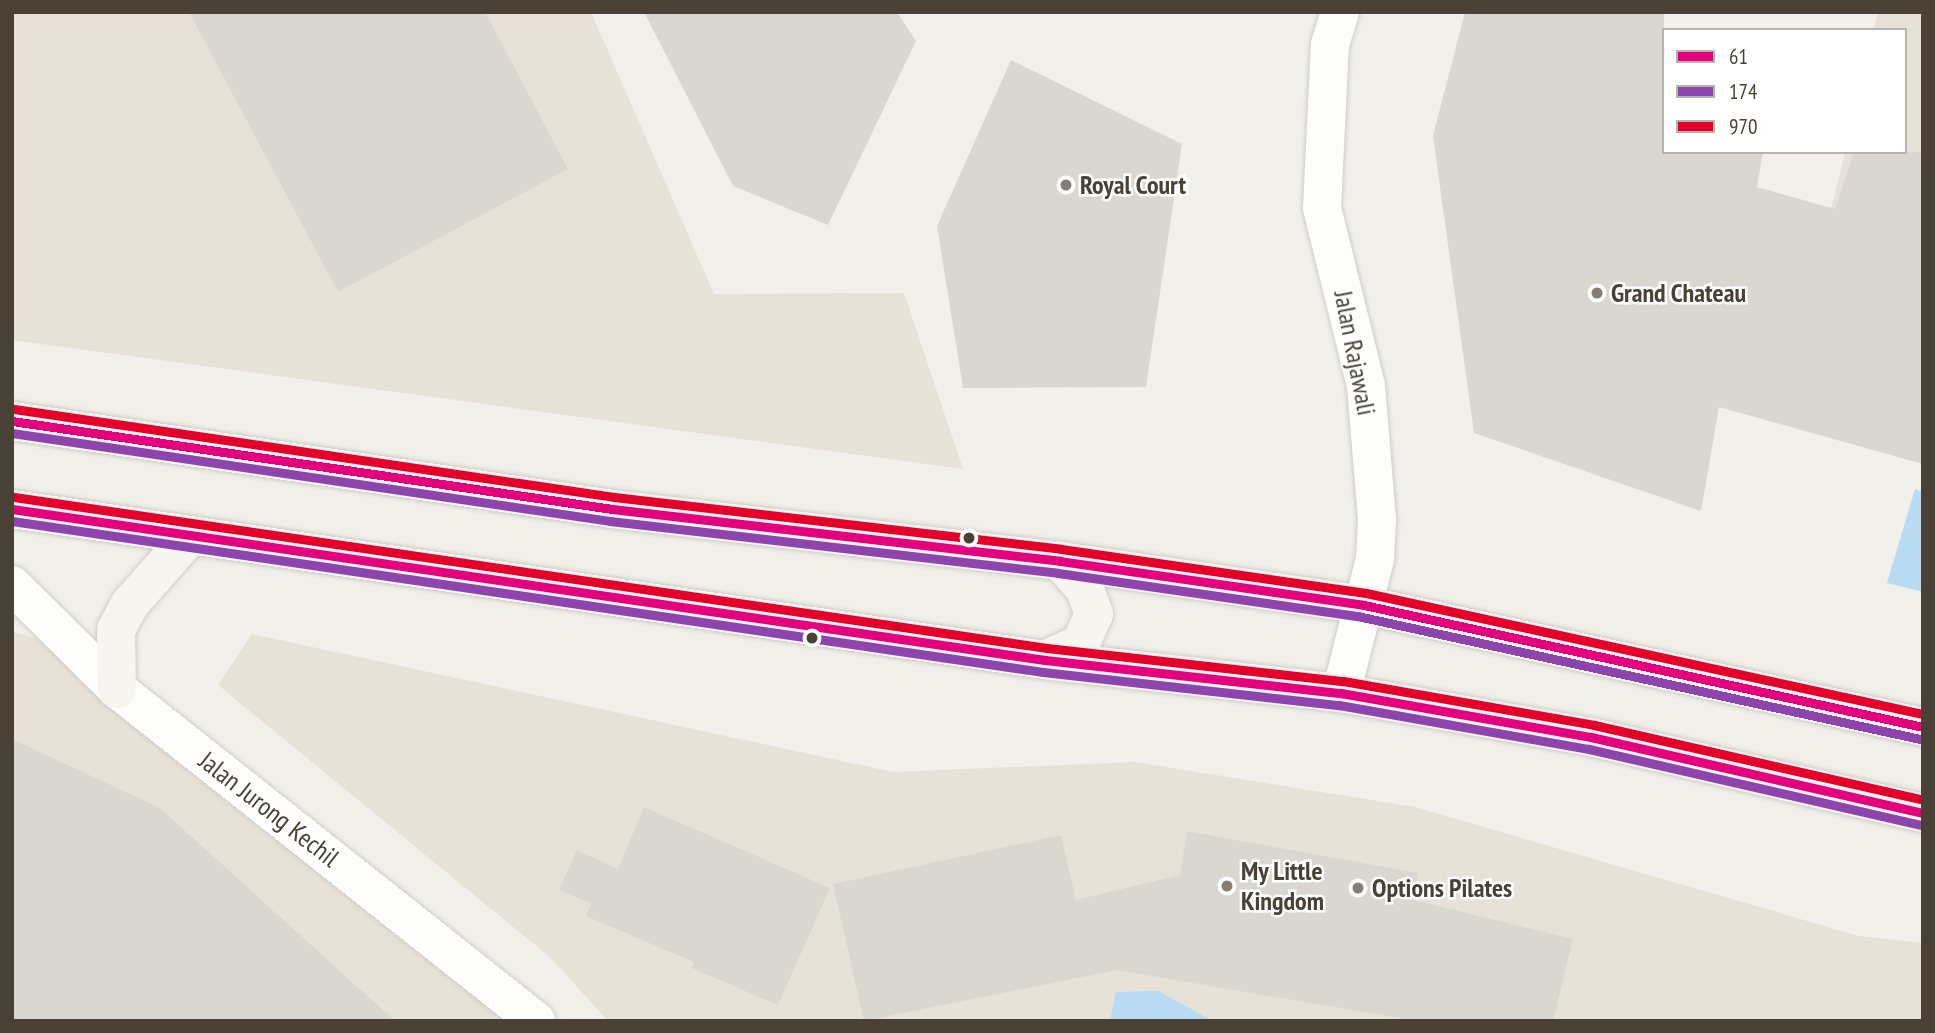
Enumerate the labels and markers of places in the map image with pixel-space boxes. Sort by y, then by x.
place label: Royal Court [1080,169,1186,201]
marker: Royal Court [1058,177,1074,193]
place label: Grand Chateau [1611,277,1746,309]
marker: Grand Chateau [1589,285,1605,301]
unlabelled marker [962,531,976,545]
unlabelled marker [805,631,819,645]
place label: My Little Kingdom [1241,855,1324,917]
place label: Options Pilates [1372,872,1512,904]
marker: My Little Kingdom [1219,878,1235,894]
marker: Options Pilates [1350,880,1366,896]

